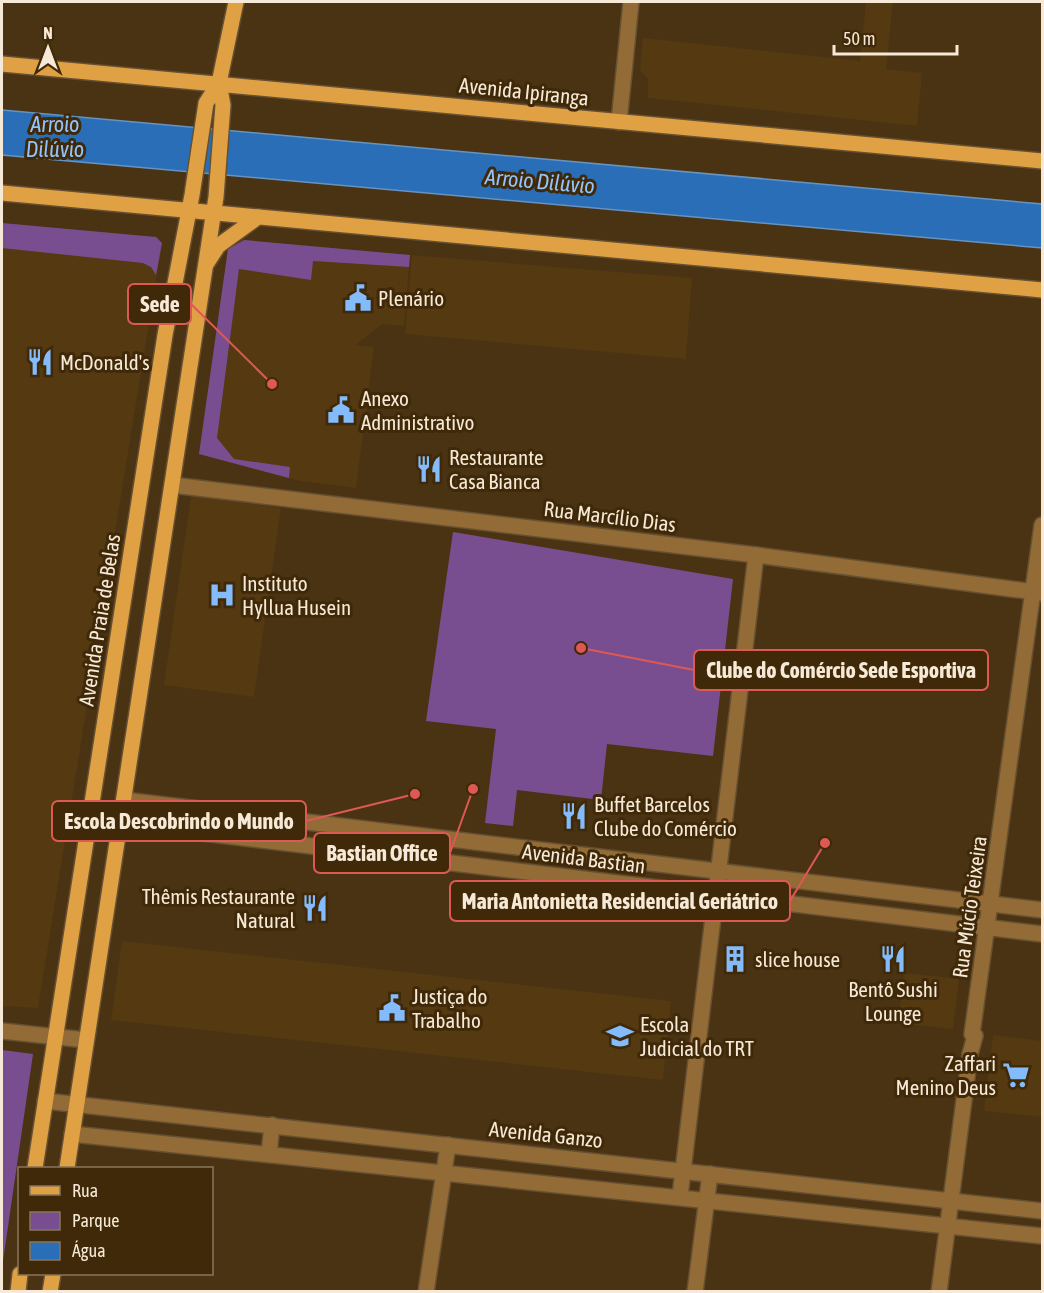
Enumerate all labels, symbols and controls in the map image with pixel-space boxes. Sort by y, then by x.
north arrow [18,18,78,78]
scale bar [834,18,957,56]
text: N [43,24,53,42]
text: 50 m [843,28,875,49]
street label: Avenida Ipiranga [458,72,590,110]
water label: Arroio Dilúvio [26,111,84,162]
water label: Arroio Dilúvio [483,163,596,199]
public building icon: Plenário [343,283,373,313]
callout: Sede [128,284,191,324]
place label: Plenário [378,286,444,310]
text: Sede [140,291,180,317]
restaurant icon: McDonald's [25,347,55,377]
place label: McDonald's [60,350,150,374]
place label: Anexo Administrativo [361,386,474,434]
public building icon: Anexo Administrativo [326,395,356,425]
place label: Restaurante Casa Bianca [449,445,544,493]
restaurant icon: Restaurante Casa Bianca [414,454,444,484]
street label: Rua Marcílio Dias [543,496,677,536]
street label: Avenida Praia de Belas [74,532,124,708]
place label: Instituto Hyllua Husein [242,571,351,619]
hospital icon: Instituto Hyllua Husein [207,580,237,610]
callout: Clube do Comércio Sede Esportiva [694,650,988,690]
text: Clube do Comércio Sede Esportiva [706,657,976,683]
place label: Buffet Barcelos Clube do Comércio [594,792,737,840]
callout: Escola Descobrindo o Mundo [52,801,306,841]
restaurant icon: Buffet Barcelos Clube do Comércio [559,801,589,831]
text: Escola Descobrindo o Mundo [64,808,294,834]
callout: Bastian Office [314,833,450,873]
street label: Rua Múcio Teixeira [947,834,991,980]
street label: Avenida Bastian [521,839,647,877]
text: Bastian Office [326,840,438,866]
callout: Maria Antonietta Residencial Geriátrico [450,881,790,921]
place label: Thêmis Restaurante Natural [142,884,295,932]
text: Maria Antonietta Residencial Geriátrico [462,888,778,914]
restaurant icon: Thêmis Restaurante Natural [300,893,330,923]
building icon: slice house [720,944,750,974]
restaurant icon: Bentô Sushi Lounge [878,944,908,974]
place label: slice house [755,947,840,971]
place label: Bentô Sushi Lounge [848,977,938,1025]
place label: Justiça do Trabalho [412,984,487,1032]
public building icon: Justiça do Trabalho [377,993,407,1023]
place label: Escola Judicial do TRT [640,1012,754,1060]
school or university icon: Escola Judicial do TRT [605,1021,635,1051]
place label: Zaffari Menino Deus [896,1051,996,1099]
supermarket icon: Zaffari Menino Deus [1001,1060,1031,1090]
street label: Avenida Ganzo [488,1116,604,1152]
legend [18,1167,213,1275]
text: Rua [72,1180,98,1201]
text: Parque [72,1210,120,1231]
text: Água [72,1240,106,1261]

